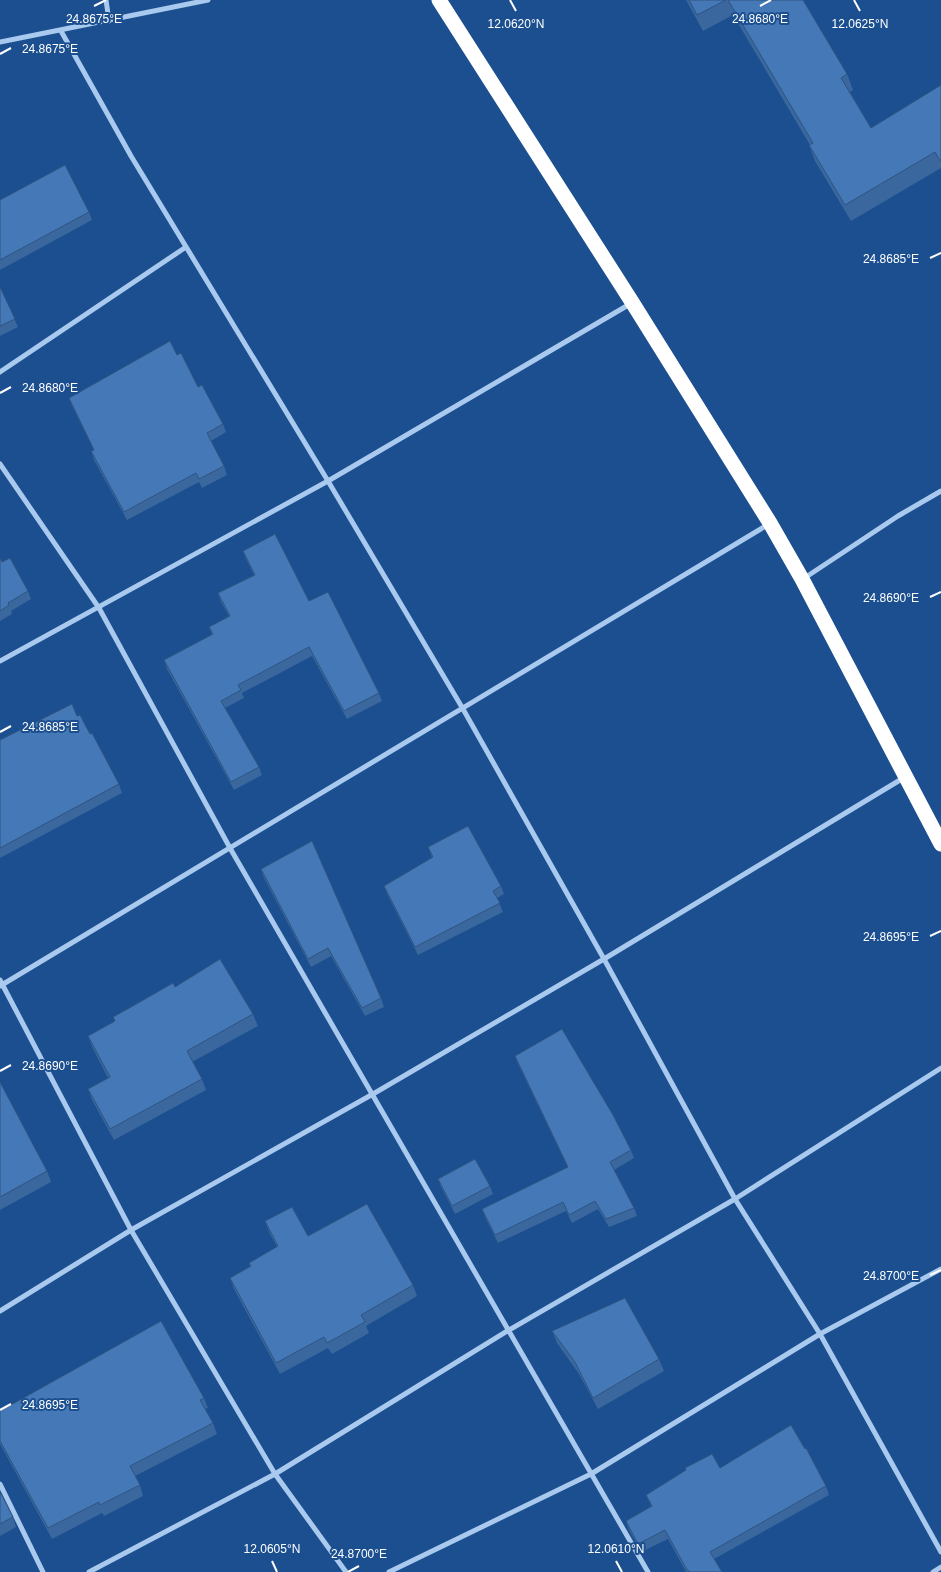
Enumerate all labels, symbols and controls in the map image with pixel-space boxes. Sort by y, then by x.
text: 24.8675°E [66,12,122,26]
text: 24.8680°E [732,12,788,26]
text: 12.0620°N [488,17,544,31]
text: 12.0625°N [832,17,888,31]
text: 24.8675°E [22,42,78,56]
text: 24.8685°E [863,252,919,266]
text: 24.8680°E [22,381,78,395]
text: 24.8690°E [863,591,919,605]
text: 24.8685°E [22,720,78,734]
text: 24.8695°E [863,930,919,944]
text: 24.8690°E [22,1059,78,1073]
text: 24.8700°E [863,1269,919,1283]
text: 24.8695°E [22,1398,78,1412]
text: 12.0605°N [244,1542,300,1556]
text: 12.0610°N [588,1542,644,1556]
text: 24.8700°E [331,1547,387,1561]

